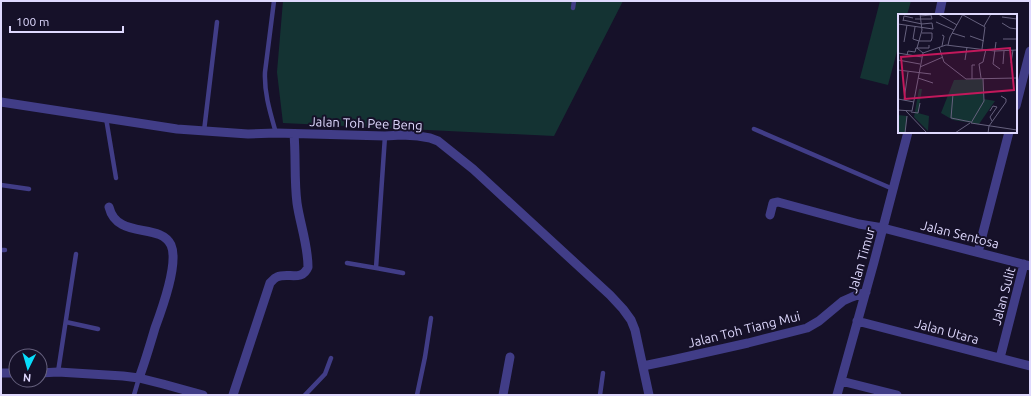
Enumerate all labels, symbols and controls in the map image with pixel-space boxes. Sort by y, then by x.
scale bar [10,8,123,34]
inset map [898,14,1017,133]
text: 100 m [16,15,49,28]
street label: Jalan Toh Pee Beng [309,114,423,132]
street label: Jalan Sentosa [919,218,1001,250]
street label: Jalan Timur [845,225,877,295]
street label: Jalan Sulit [989,265,1017,327]
street label: Jalan Toh Tiang Mui [686,308,802,350]
street label: Jalan Utara [913,316,981,346]
north arrow [8,348,48,388]
text: N [23,372,32,384]

